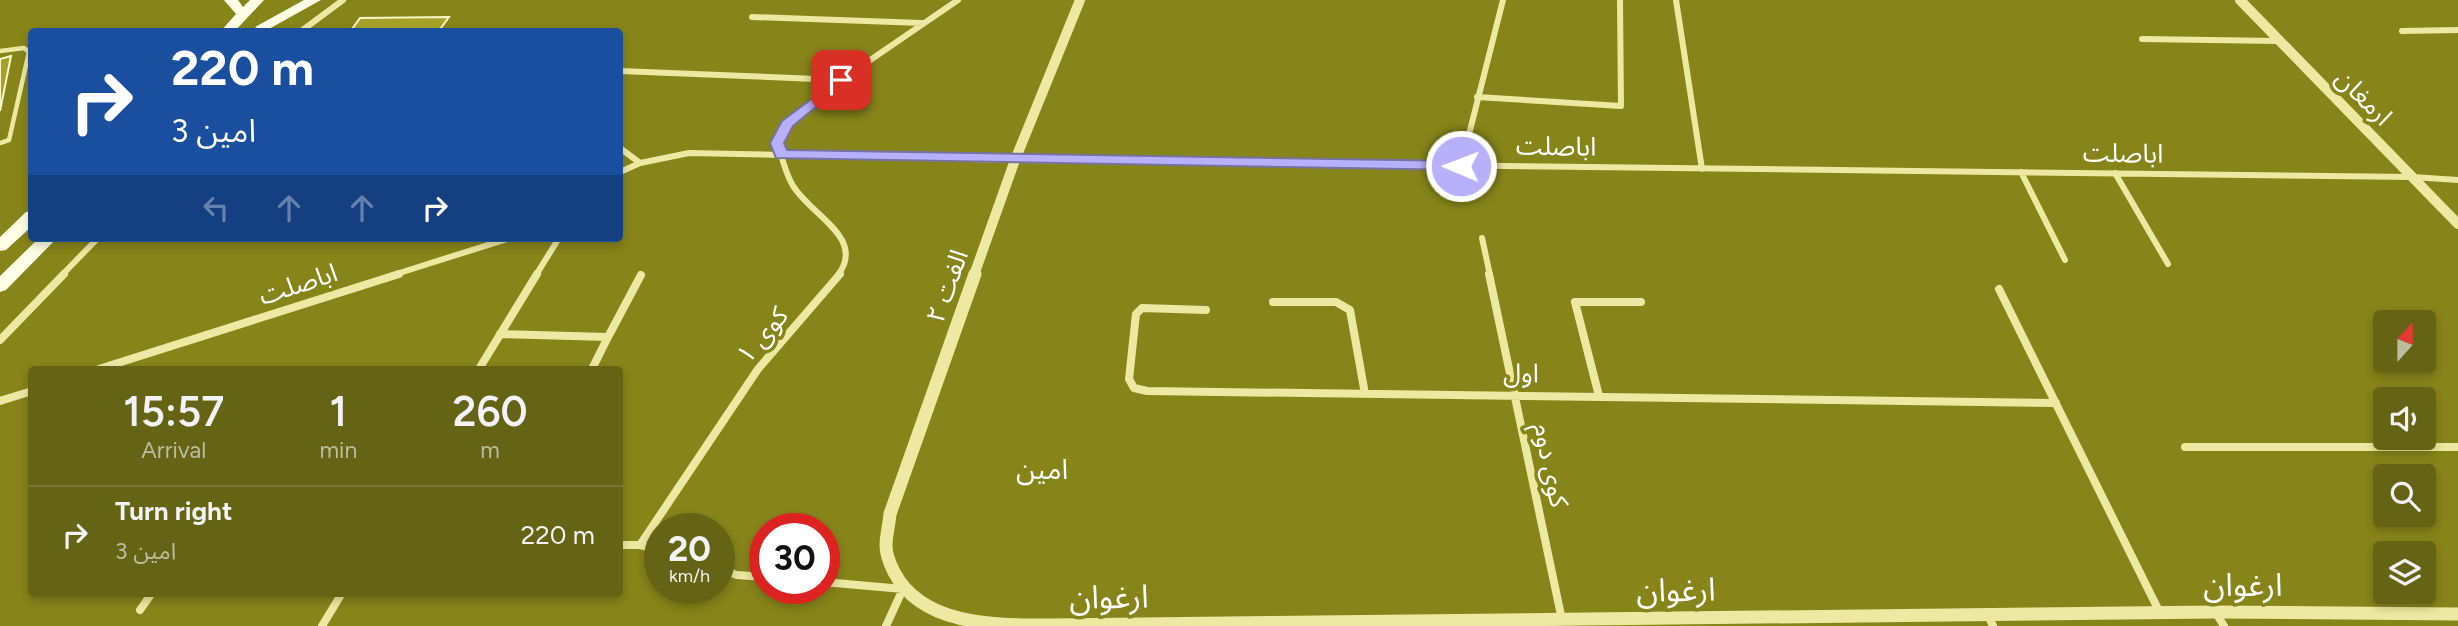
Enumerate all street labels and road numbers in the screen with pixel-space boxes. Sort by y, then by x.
street label: ارمغان [2329,62,2399,132]
street label: اباصلت [1516,129,1596,163]
street label: اباصلت [2083,136,2163,170]
street label: الفت ۲ [919,245,975,327]
street label: اباصلت [255,256,341,312]
street label: کوی ۱ [729,300,795,370]
street label: اول [1503,357,1539,389]
street label: کوی دوم [1523,420,1576,511]
street label: ارغوان [2203,566,2283,604]
street label: ارغوان [1636,570,1716,610]
street label: ارغوان [1069,577,1149,617]

